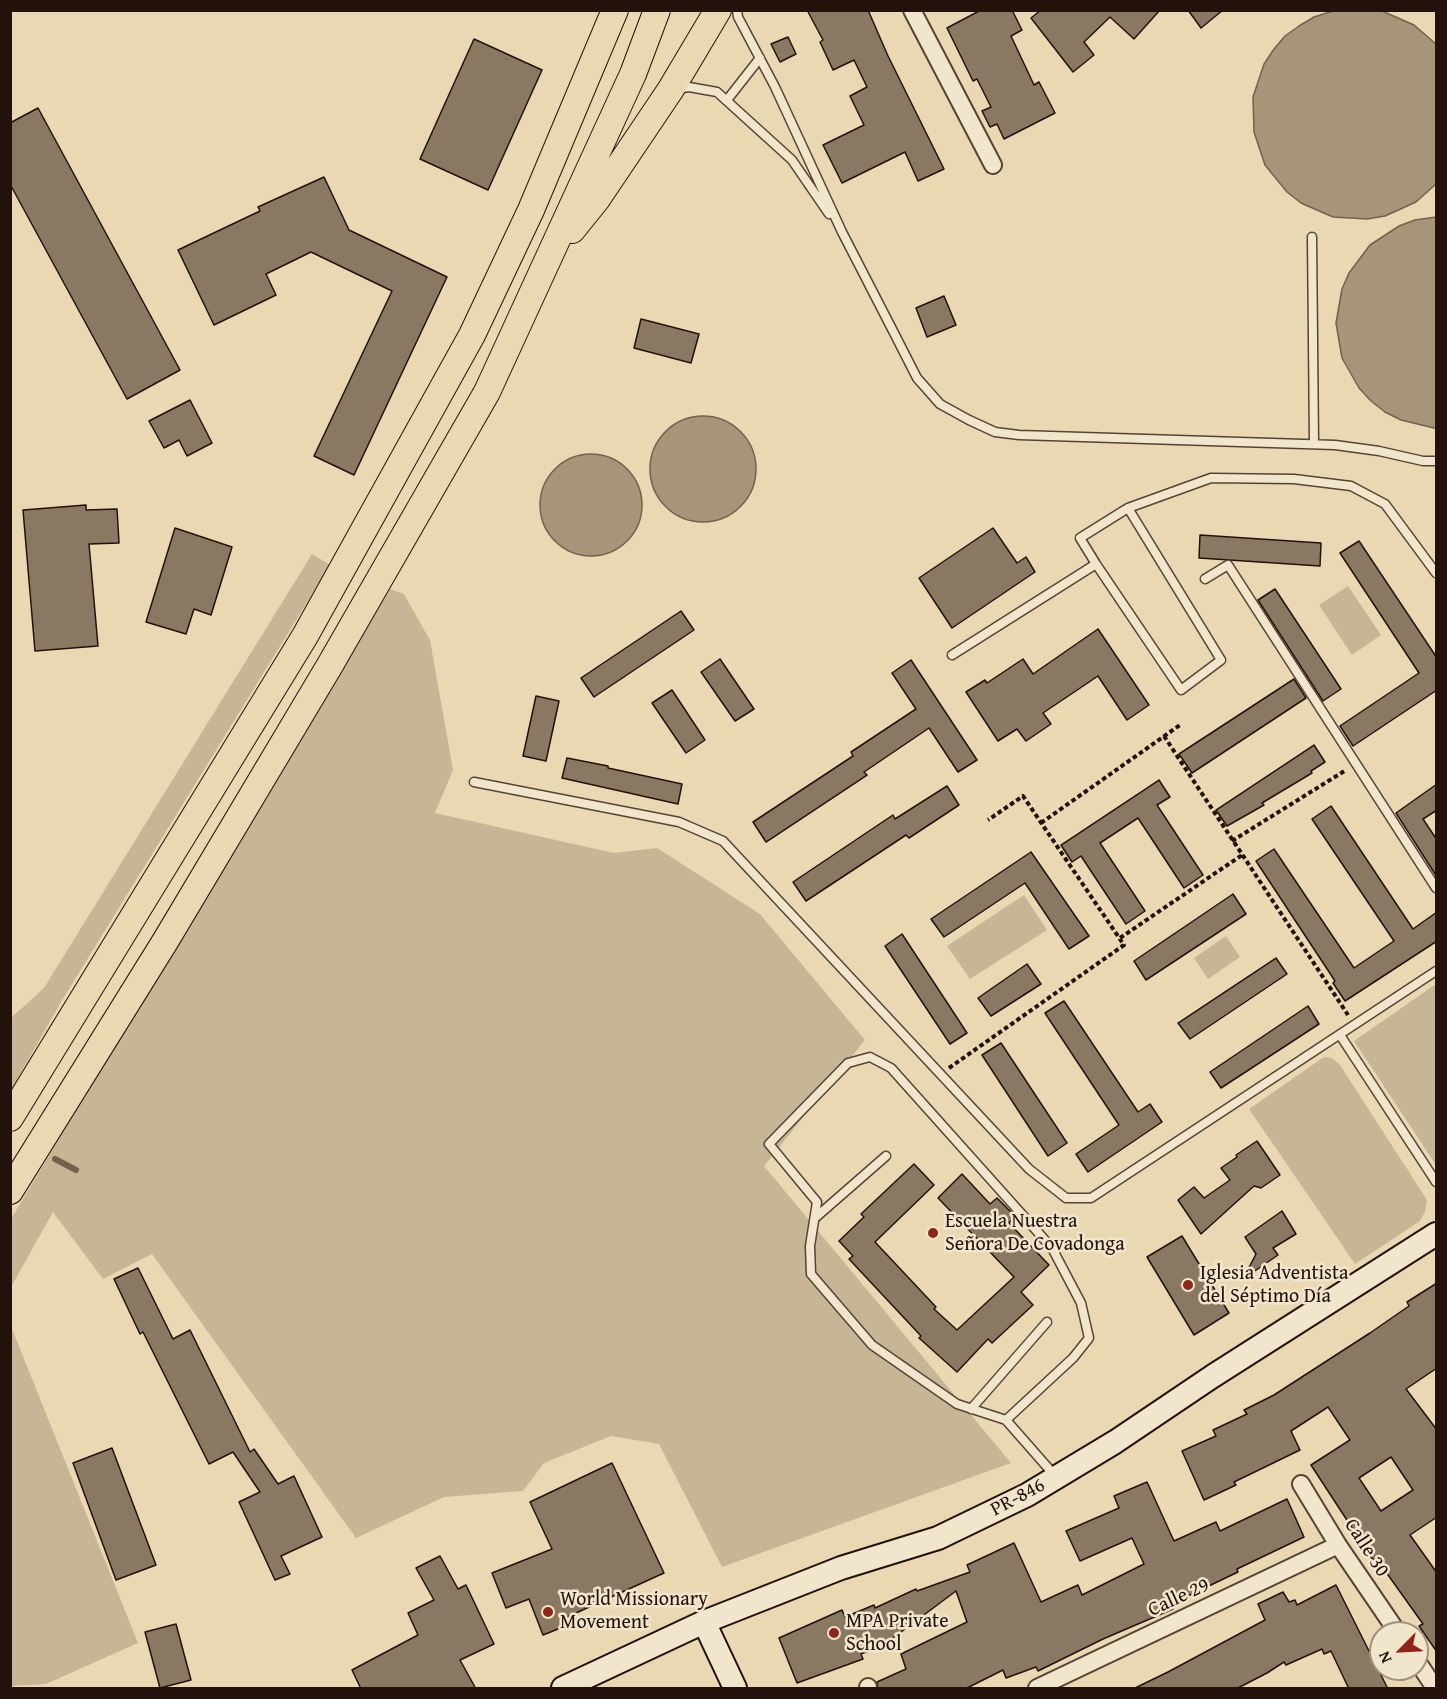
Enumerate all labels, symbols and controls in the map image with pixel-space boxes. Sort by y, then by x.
place label: Escuela Nuestra Señora De Covadonga [945,1210,1125,1257]
marker: Escuela Nuestra Señora De Covadonga [926,1226,940,1240]
place label: Iglesia Adventista del Séptimo Día [1200,1262,1349,1309]
marker: Iglesia Adventista del Séptimo Día [1181,1278,1195,1292]
street label: PR-846 [987,1474,1049,1522]
street label: Calle 30 [1338,1514,1394,1582]
street label: Calle 29 [1145,1573,1213,1623]
place label: World Missionary Movement [560,1588,708,1635]
marker: World Missionary Movement [541,1605,555,1619]
place label: MPA Private School [846,1610,949,1657]
north arrow [1369,1621,1429,1681]
marker: MPA Private School [827,1626,841,1640]
text: N [1371,1648,1398,1667]

